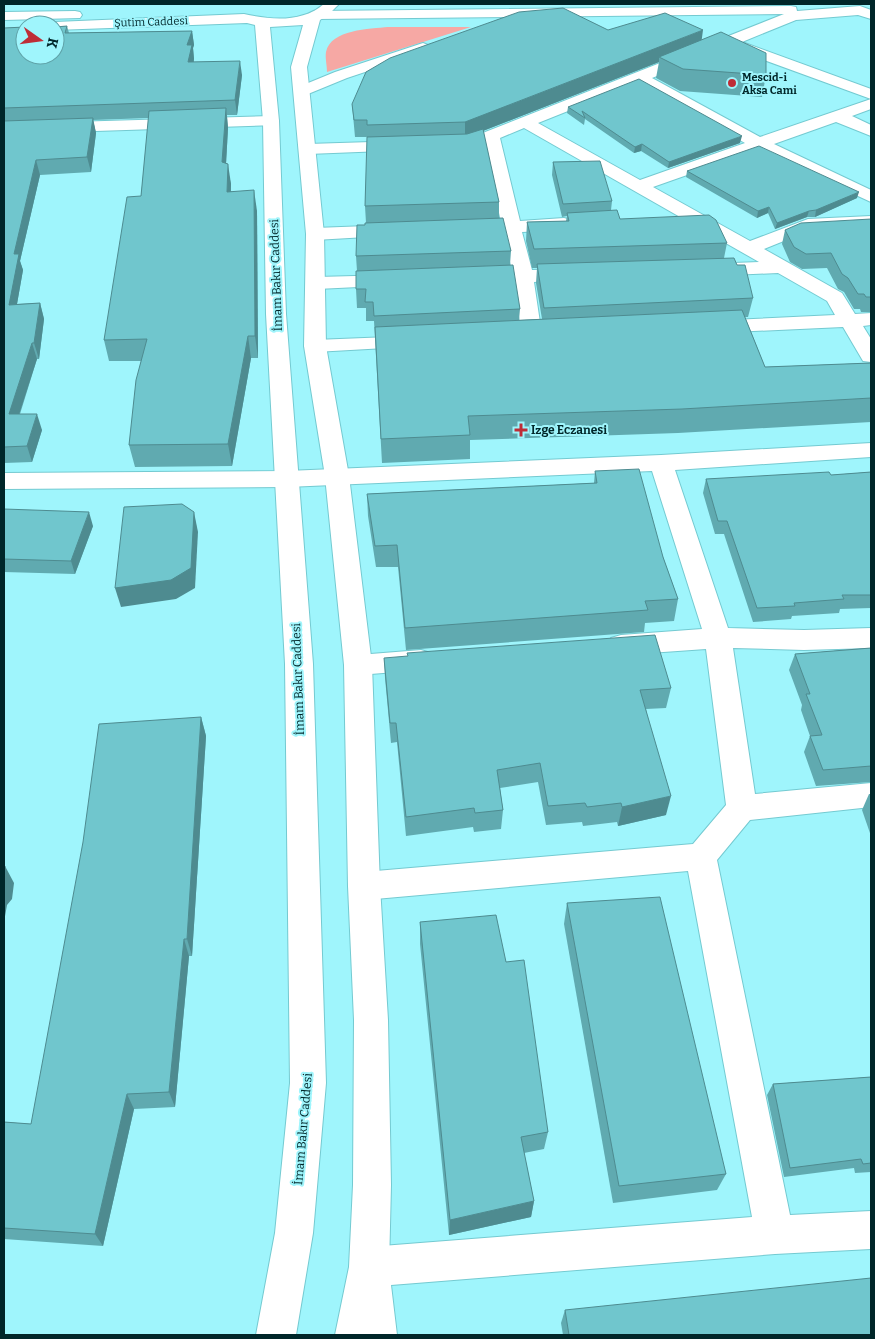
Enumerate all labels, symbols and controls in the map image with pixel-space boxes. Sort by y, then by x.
street label: Şutim Caddesi [114,14,189,30]
north arrow [15,15,65,65]
text: K [43,36,62,50]
place label: Mescid-i Aksa Cami [742,71,797,97]
marker: Mescid-i Aksa Cami [726,77,738,89]
street label: İmam Bakır Caddesi [266,218,285,331]
place label: Izge Eczanesi [531,423,607,437]
marker: Izge Eczanesi [515,424,527,436]
street label: İmam Bakır Caddesi [288,622,307,735]
street label: İmam Bakır Caddesi [290,1072,315,1185]

